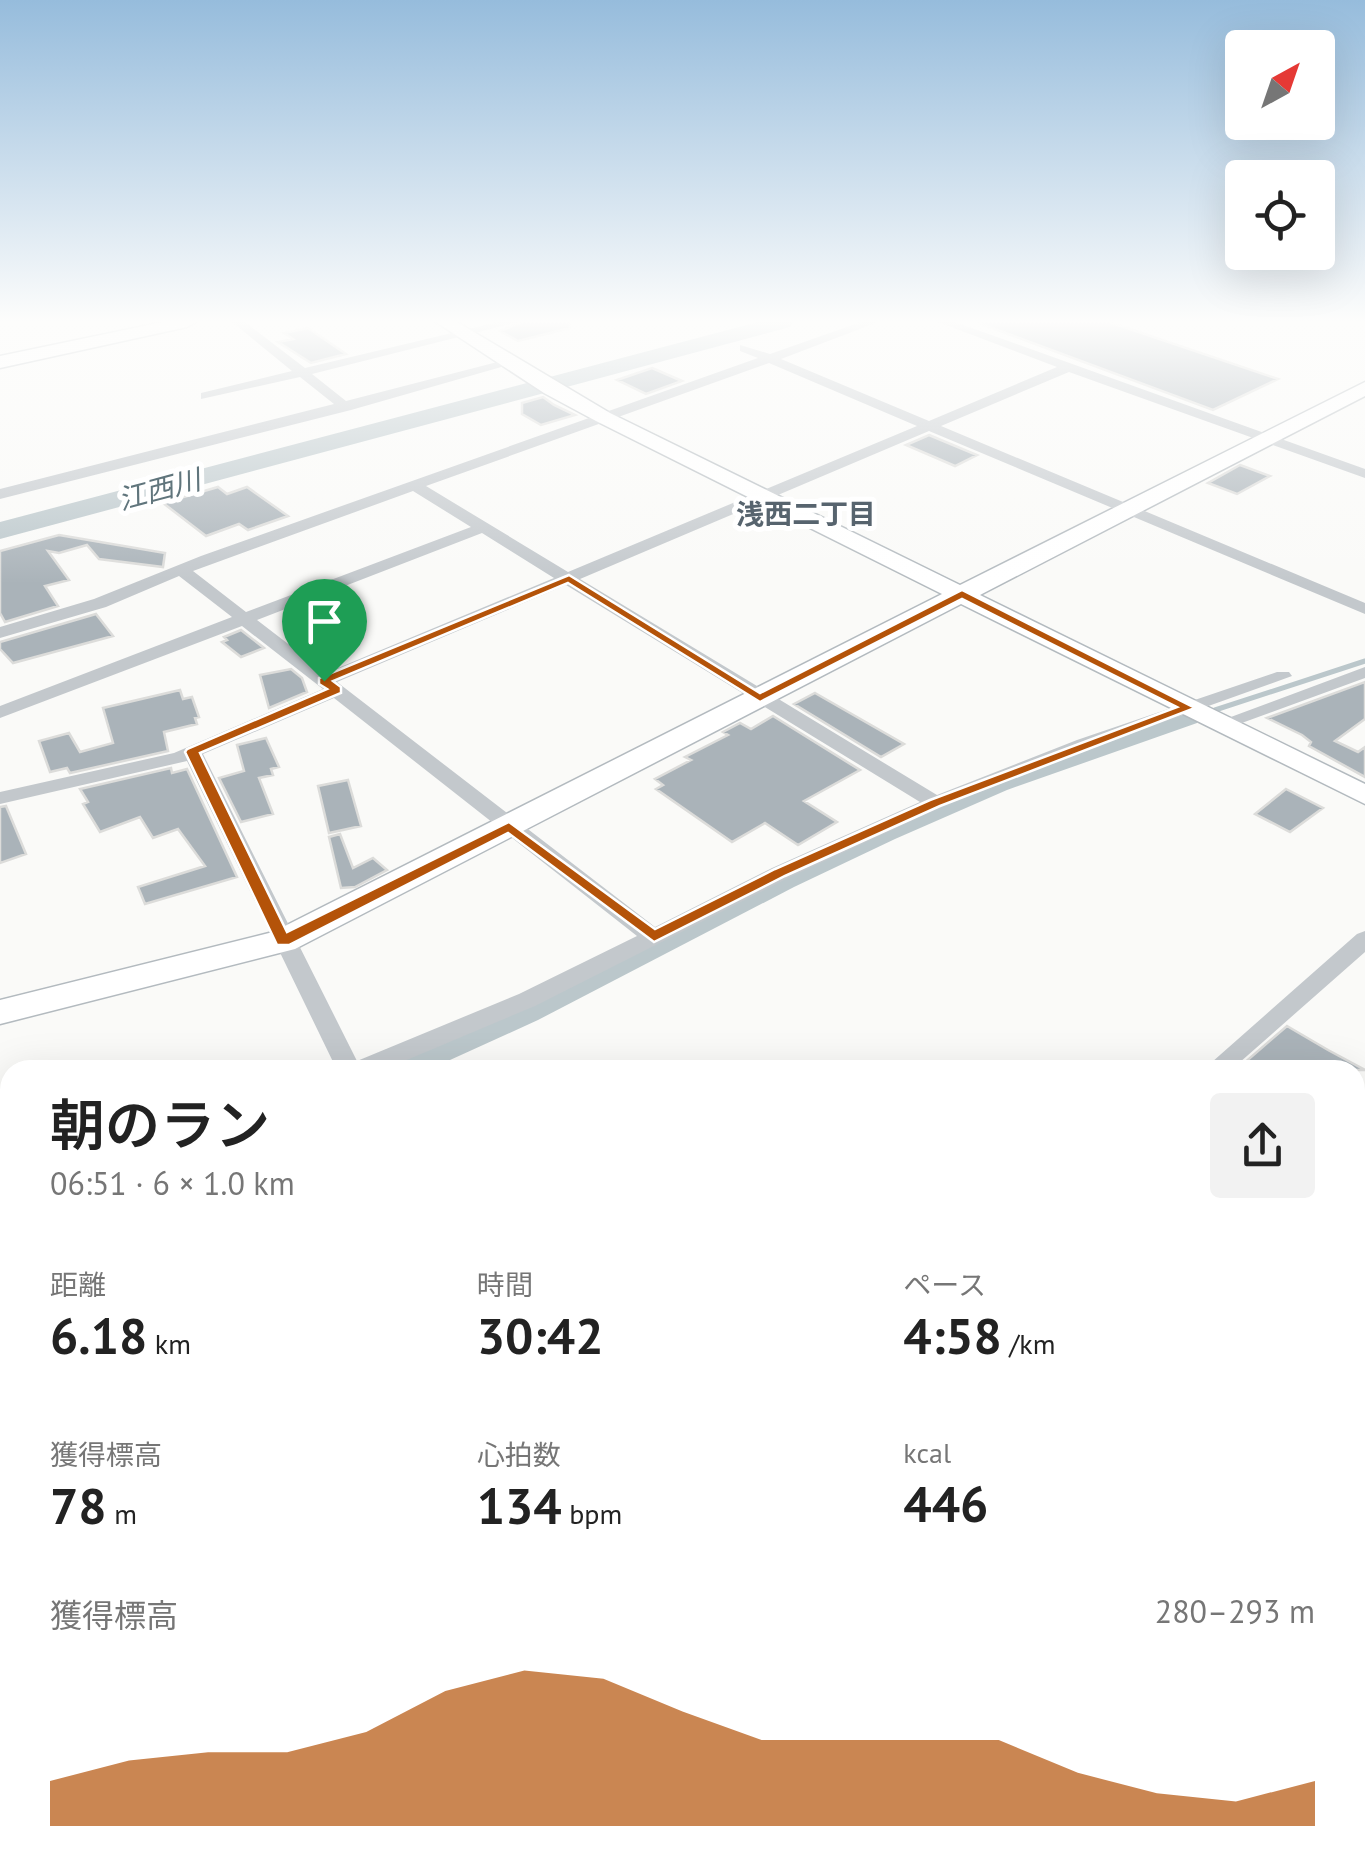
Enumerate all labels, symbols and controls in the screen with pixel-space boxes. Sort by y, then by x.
north arrow [1225,30,1335,140]
map controls [1225,30,1335,270]
button: locate [1225,160,1335,270]
water label: 江西川 [114,459,207,518]
district label: 浅西二丁目 [736,495,876,532]
pin [282,579,367,682]
icon: arrive [297,594,352,649]
text: 朝のラン [50,1089,270,1160]
button: share [1210,1093,1315,1198]
text: 06:51 · 6 × 1.0 km [50,1162,295,1204]
text: 距離 [50,1266,106,1303]
text: 時間 [477,1266,533,1303]
text: ペース [903,1266,986,1303]
text: 6.18 [50,1303,147,1368]
text: 30:42 [477,1303,604,1368]
text: 4:58 [903,1303,1002,1368]
text: km [147,1325,191,1362]
text: /km [1002,1325,1055,1362]
text: kcal [903,1434,951,1471]
text: 獲得標高 [50,1436,162,1473]
text: 心拍数 [477,1436,561,1473]
text: 446 [903,1471,988,1536]
text: 78 [50,1473,107,1538]
text: 134 [477,1473,562,1538]
text: m [107,1495,137,1532]
text: bpm [562,1495,622,1532]
text: 280–293 m [1155,1590,1315,1632]
text: 獲得標高 [50,1594,178,1636]

